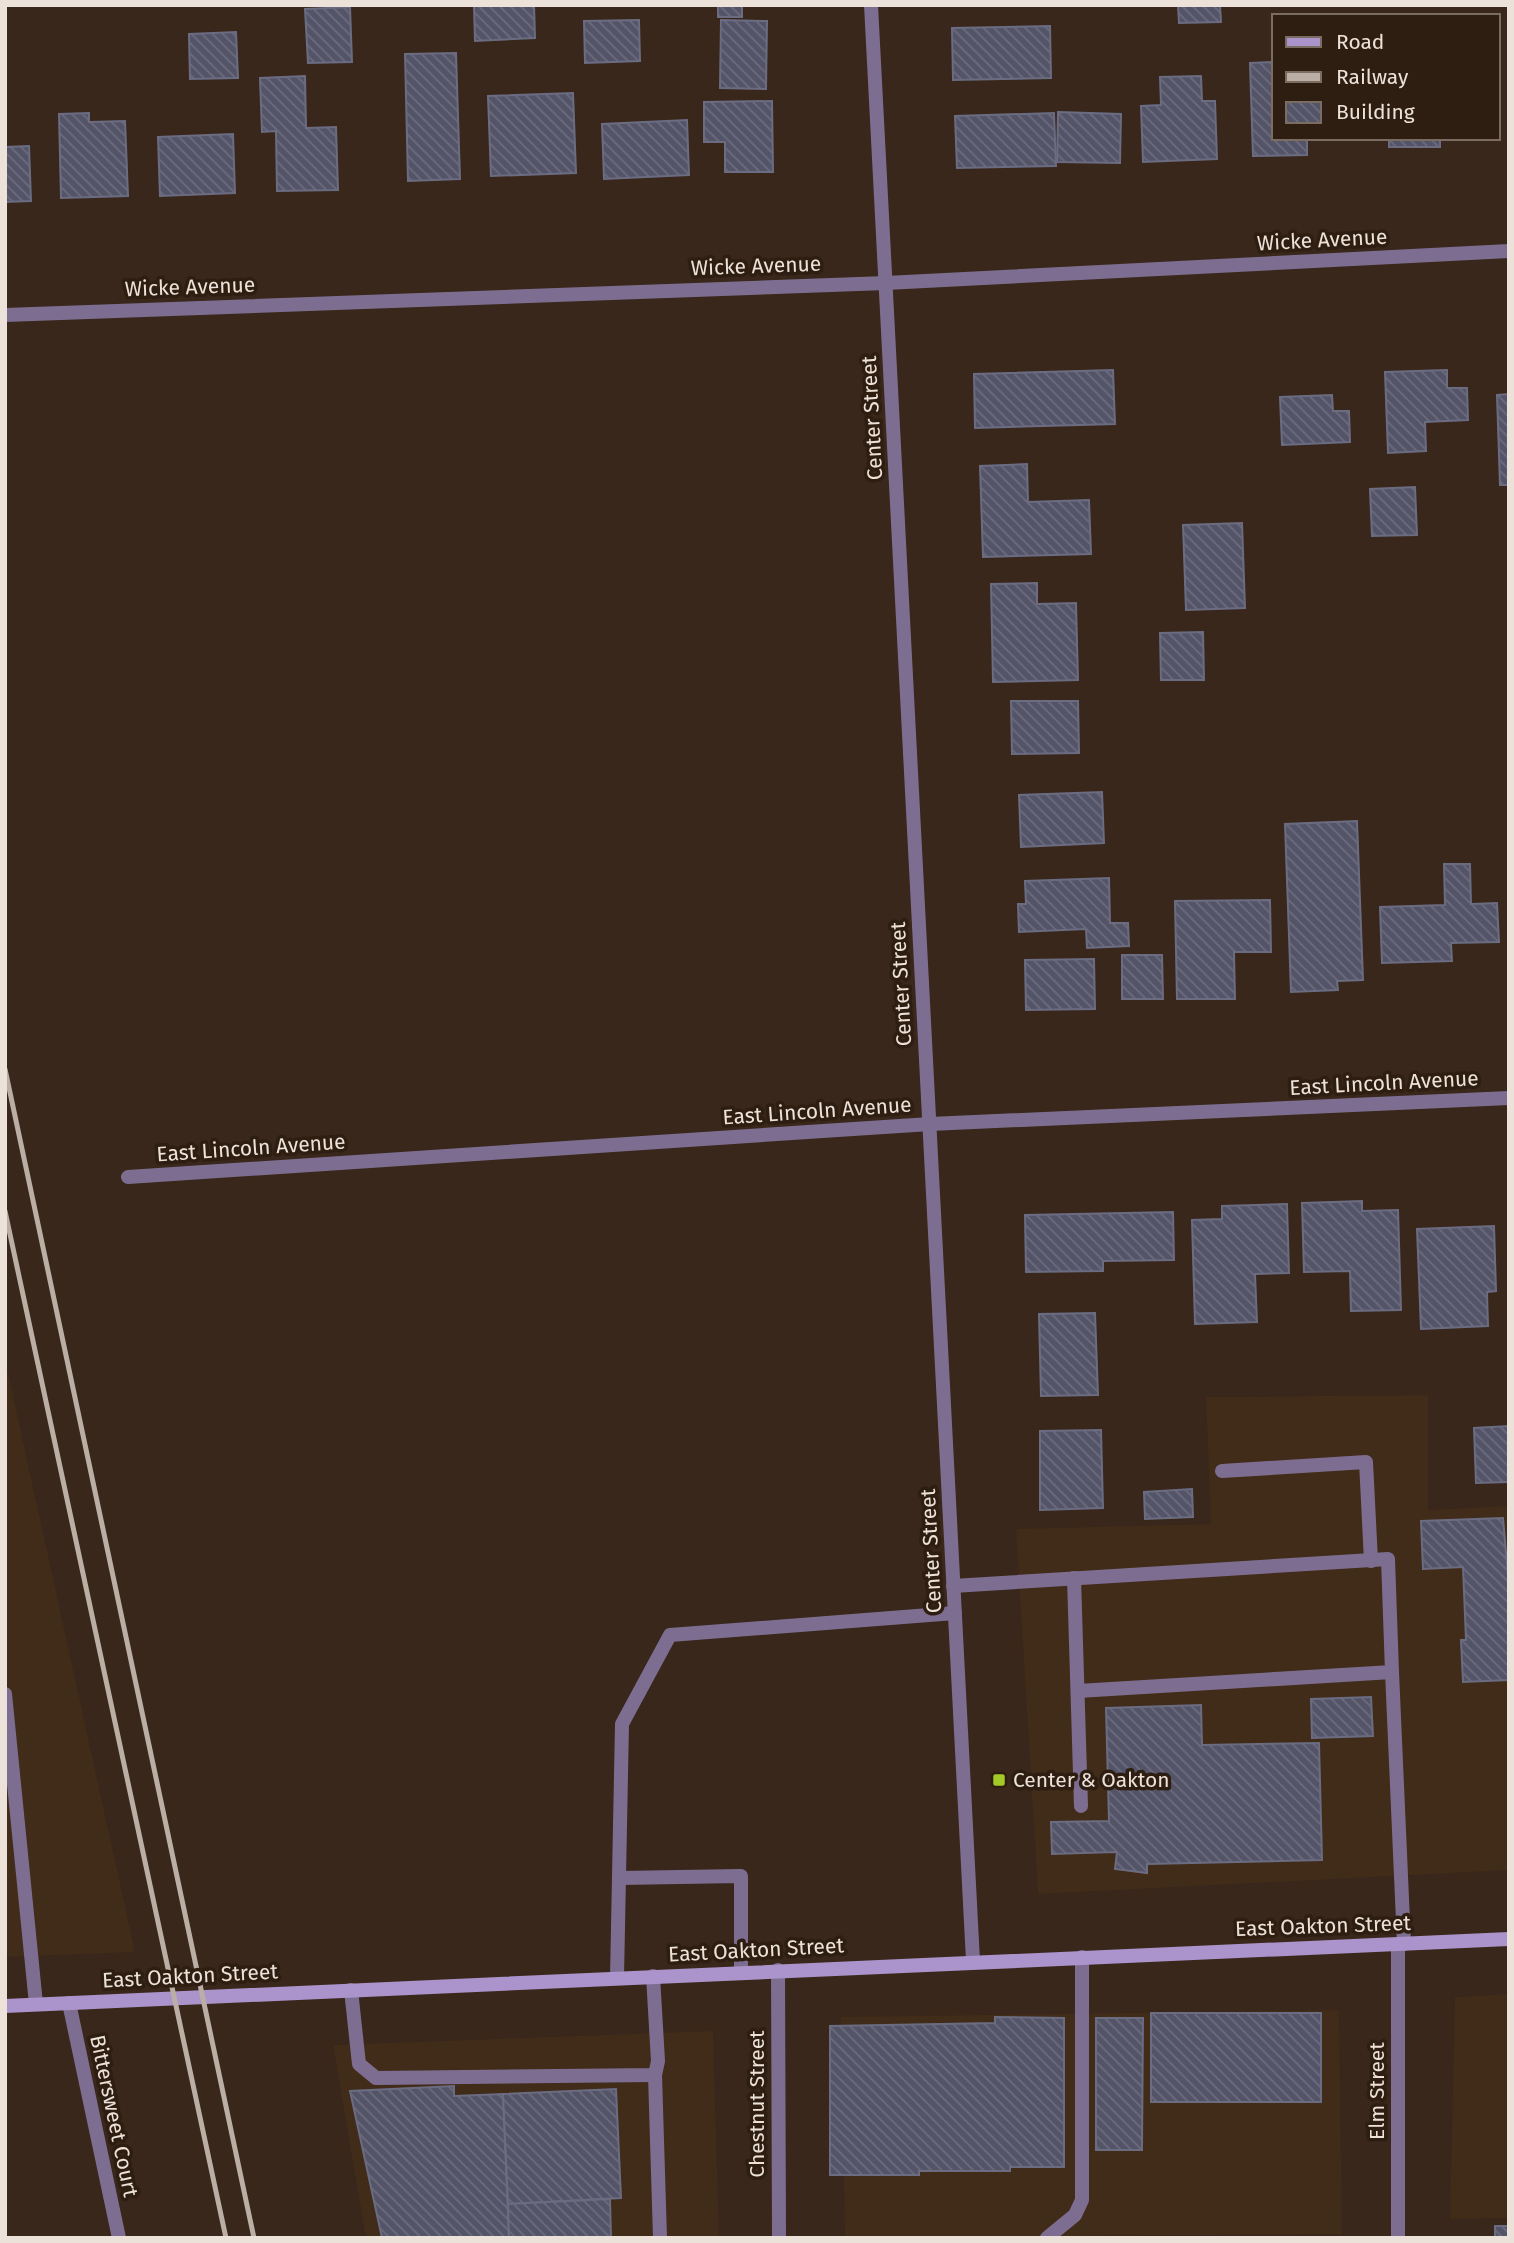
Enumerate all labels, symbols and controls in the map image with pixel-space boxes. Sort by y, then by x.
legend [1272,14,1500,140]
text: Road [1336,29,1384,55]
text: Railway [1336,64,1409,90]
text: Building [1336,99,1415,125]
street label: Wicke Avenue [1256,224,1388,256]
street label: Wicke Avenue [690,251,822,281]
street label: Wicke Avenue [124,272,256,302]
street label: Center Street [856,355,888,481]
street label: Center Street [885,921,917,1047]
street label: East Lincoln Avenue [1289,1065,1479,1101]
street label: East Lincoln Avenue [722,1091,912,1131]
street label: East Lincoln Avenue [156,1128,346,1168]
street label: Center Street [915,1488,947,1614]
place label: Center & Oakton [1013,1767,1170,1793]
marker: Center & Oakton [991,1772,1007,1788]
street label: East Oakton Street [1235,1910,1412,1942]
street label: East Oakton Street [667,1932,845,1968]
street label: East Oakton Street [101,1958,279,1994]
street label: Chestnut Street [744,2030,770,2178]
street label: Bittersweet Court [84,2033,144,2200]
street label: Elm Street [1364,2042,1390,2140]

